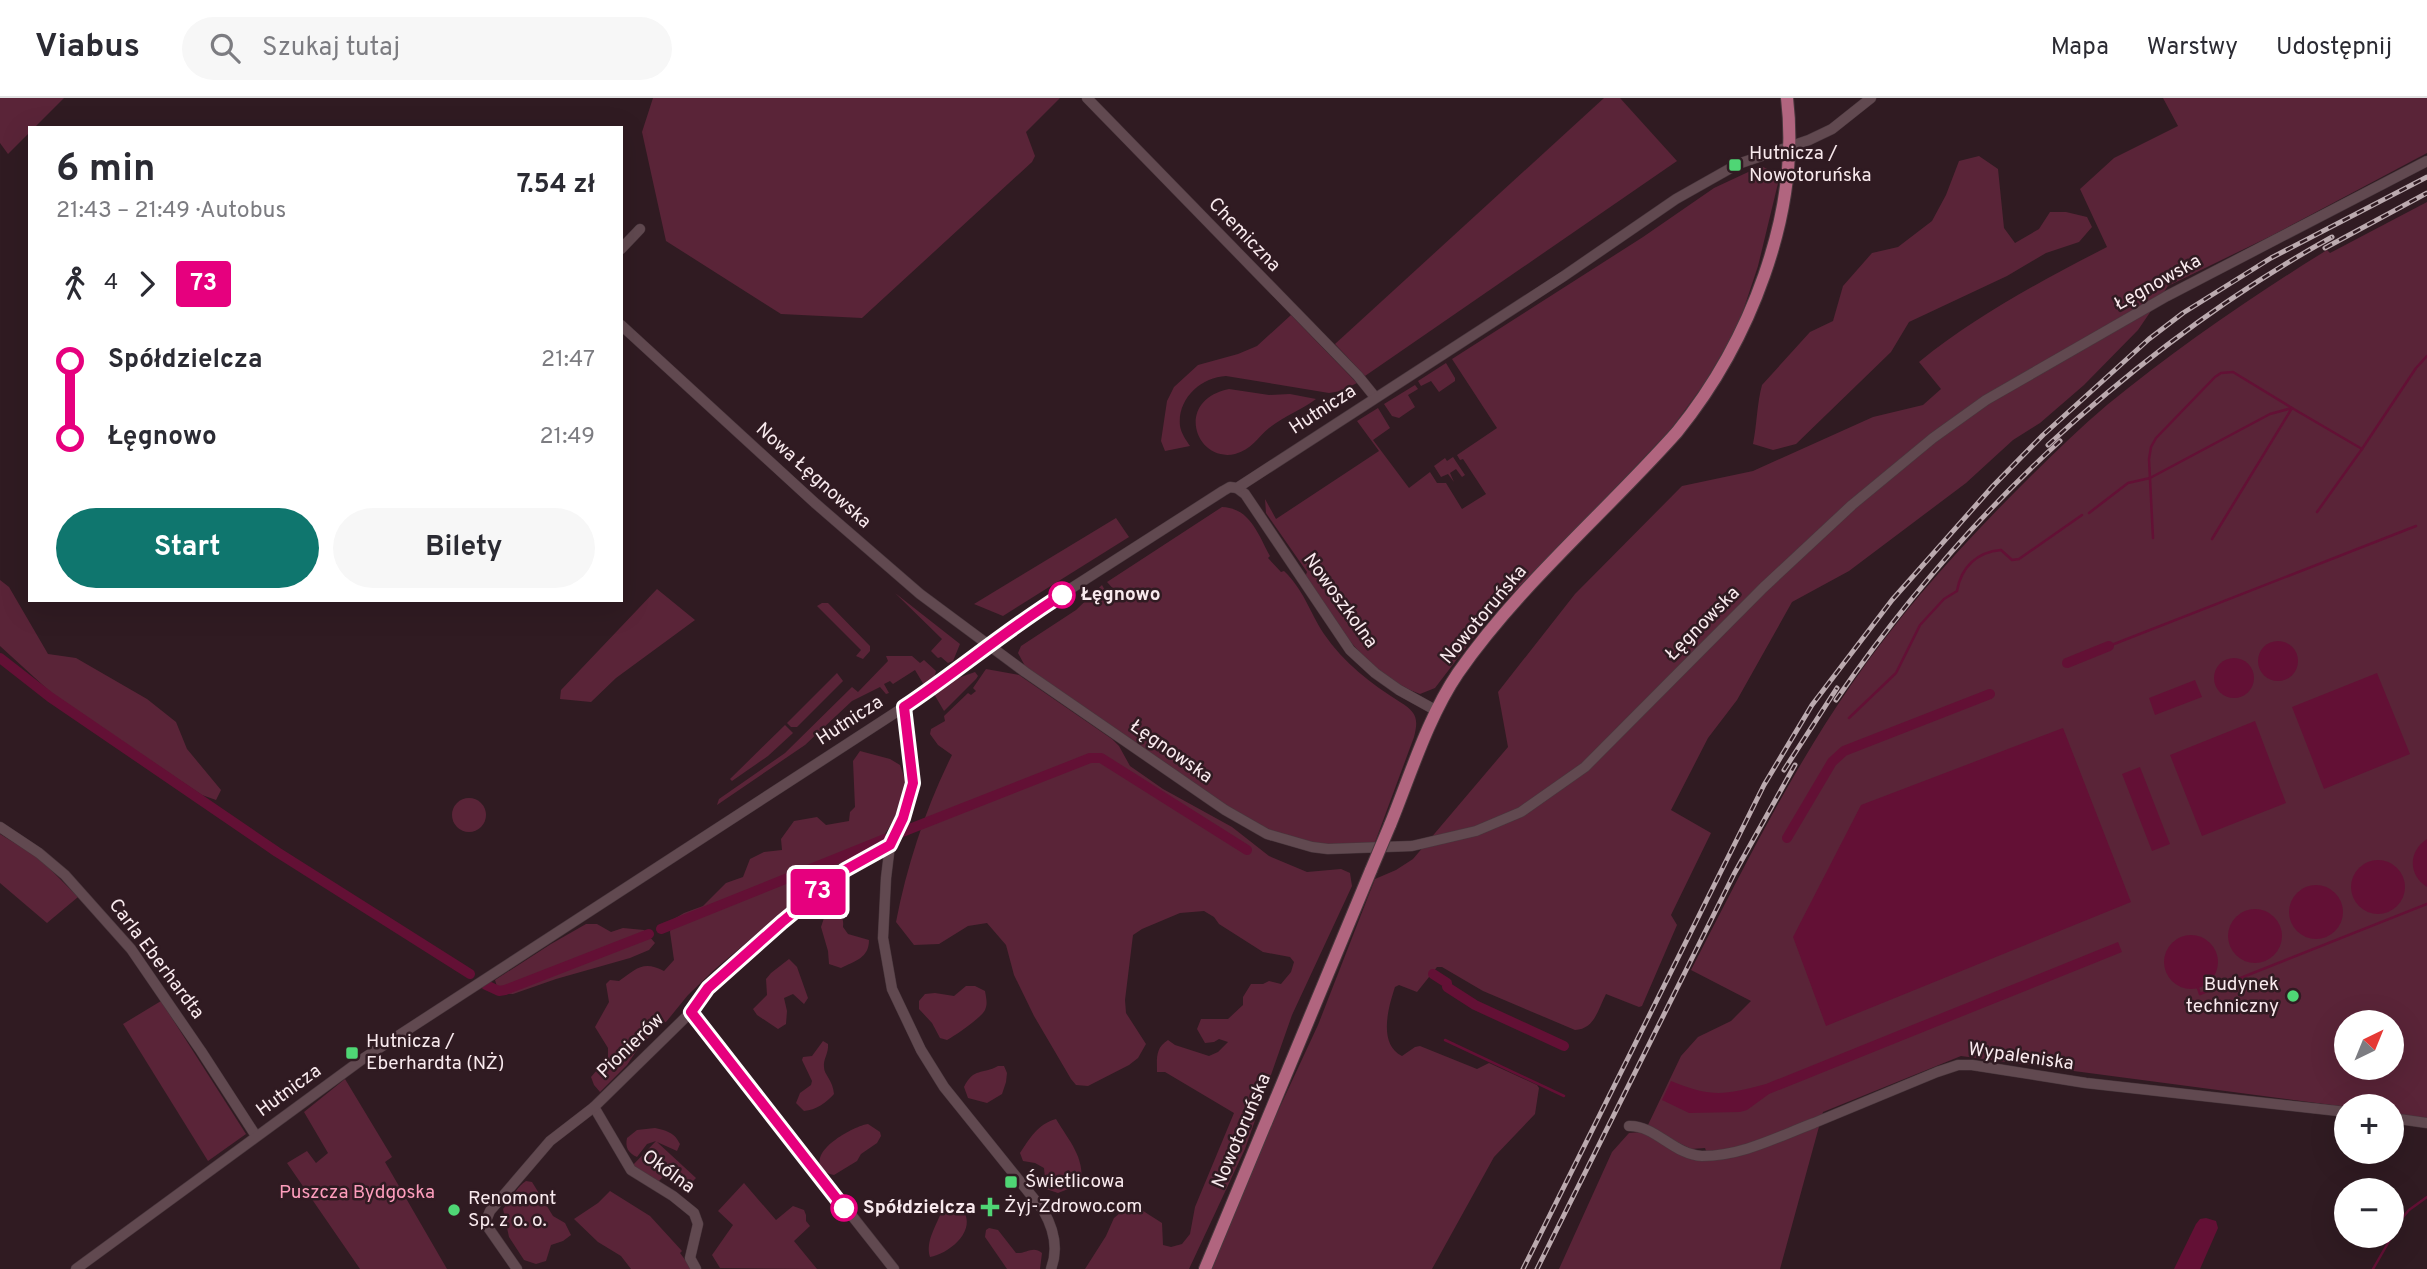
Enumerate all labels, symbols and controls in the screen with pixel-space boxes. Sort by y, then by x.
search box [182,17,672,80]
text: Viabus [35,27,140,69]
icon: search [206,29,244,67]
text: Szukaj tutaj [262,32,400,65]
text: Mapa [2051,33,2109,63]
text: Warstwy [2147,33,2238,63]
text: Udostępnij [2276,33,2392,63]
place label: Hutnicza / Nowotoruńska [1749,142,1871,188]
text: 6 min [56,146,155,195]
marker: Hutnicza / Nowotoruńska [1727,157,1743,173]
text: 7.54 zł [517,169,595,202]
street label: Chemiczna [1203,193,1285,277]
text: 21:43 – 21:49 · Autobus [56,197,286,226]
street label: Łęgnowska [2110,249,2206,317]
icon: walk [56,265,94,303]
icon: forward [128,265,166,303]
text: 4 [104,269,118,298]
text: 73 [190,269,217,299]
text: Spółdzielcza [108,344,262,377]
text: 21:47 [541,346,595,375]
street label: Hutnicza [1285,380,1361,440]
street label: Nowa Łęgnowska [750,418,876,534]
text: Łęgnowo [108,421,217,454]
text: 21:49 [540,423,595,452]
button: Start [56,508,319,588]
button: Bilety [333,508,595,588]
street label: Nowoszkolna [1297,549,1383,653]
street label: Nowotoruńska [1435,560,1533,670]
marker: Łęgnowo [1049,582,1075,608]
street label: Łęgnowska [1661,582,1745,666]
place label: Łęgnowo [1081,583,1160,607]
street label: Hutnicza [812,691,888,751]
street label: Łęgnowska [1125,715,1217,789]
line badge: 73 [786,869,850,915]
text: 73 [805,877,831,907]
street label: Carla Eberhardta [103,894,209,1024]
place label: Budynek techniczny [2186,973,2279,1019]
marker: Budynek techniczny [2285,988,2301,1004]
street label: Pionierów [592,1008,670,1084]
north arrow [2334,1010,2404,1080]
map controls [2334,1010,2404,1248]
place label: Hutnicza / Eberhardta (NŻ) [366,1030,504,1076]
street label: Wypaleniska [1967,1038,2075,1076]
marker: Hutnicza / Eberhardta (NŻ) [344,1045,360,1061]
street label: Hutnicza [252,1059,326,1123]
street label: Nowotoruńska [1207,1070,1277,1192]
button: + [2334,1094,2404,1164]
street label: Okólna [637,1145,699,1199]
place label: Świetlicowa [1025,1169,1124,1194]
marker: Świetlicowa [1003,1174,1019,1190]
button: − [2334,1178,2404,1248]
park label: Puszcza Bydgoska [279,1181,435,1205]
place label: Renomont Sp. z o. o. [468,1187,557,1233]
place label: Żyj-Zdrowo.com [1004,1194,1142,1219]
marker: Spółdzielcza [831,1195,857,1221]
place label: Spółdzielcza [863,1196,976,1220]
marker: Żyj-Zdrowo.com [982,1199,998,1215]
marker: Renomont Sp. z o. o. [446,1202,462,1218]

